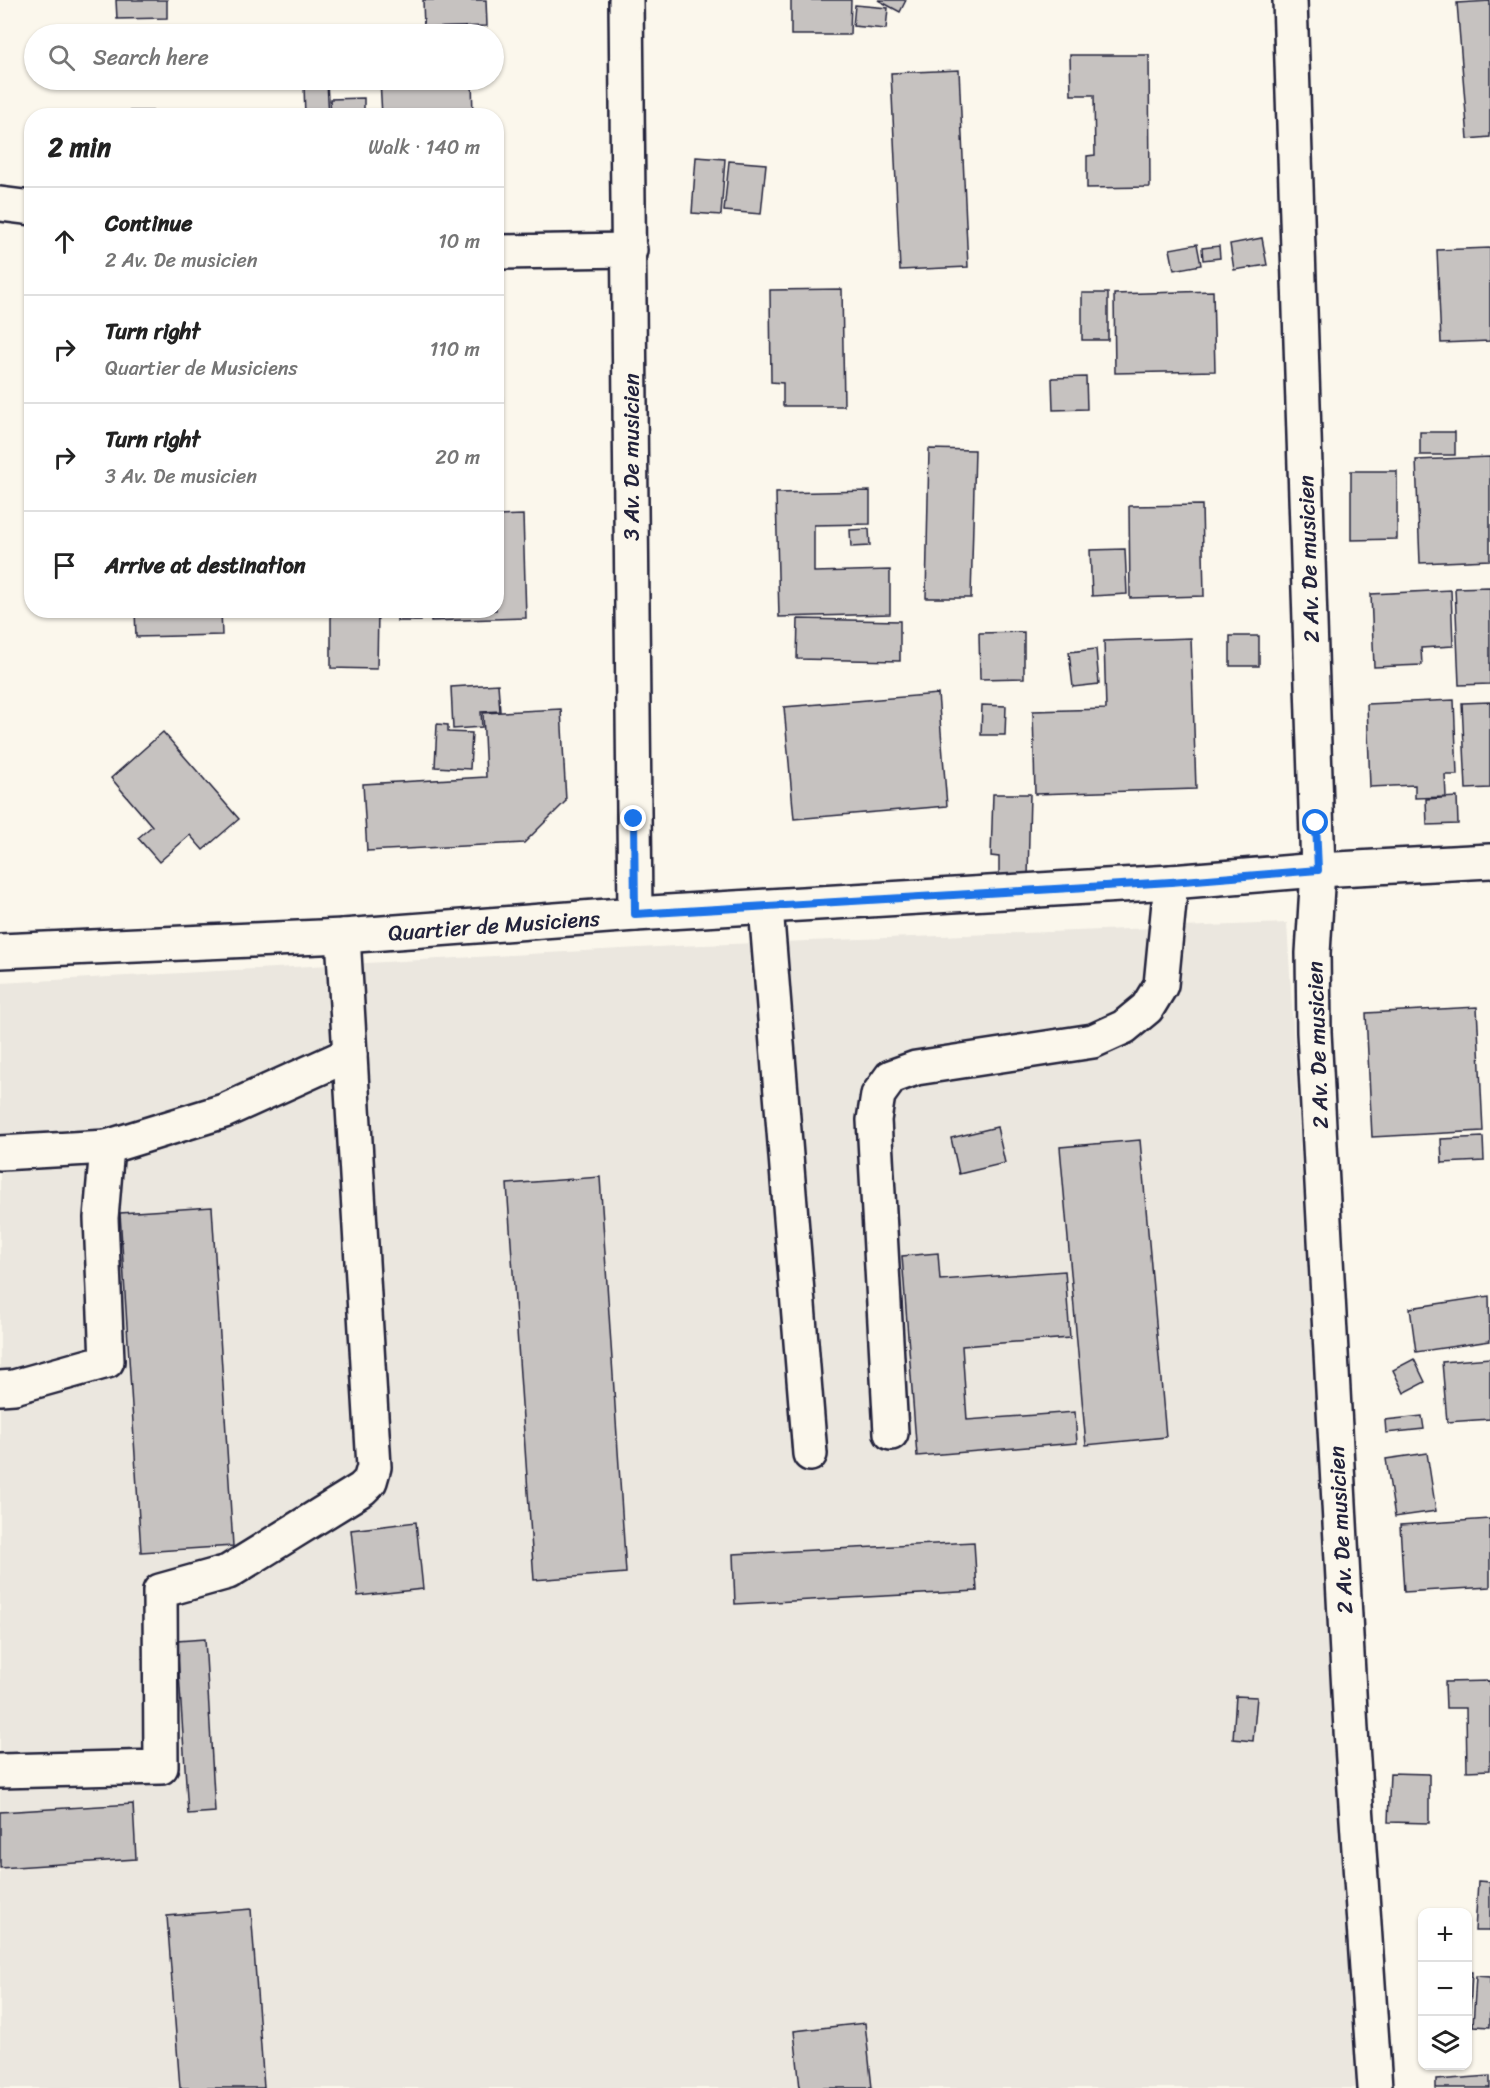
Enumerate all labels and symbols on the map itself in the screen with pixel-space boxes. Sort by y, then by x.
street label: 3 Av. De musicien [612,373,651,541]
street label: 2 Av. De musicien [1286,474,1331,644]
route end [620,805,646,831]
route start [1302,809,1328,835]
street label: Quartier de Musiciens [387,899,602,952]
street label: 2 Av. De musicien [1295,960,1340,1130]
street label: 2 Av. De musicien [1317,1445,1364,1615]

